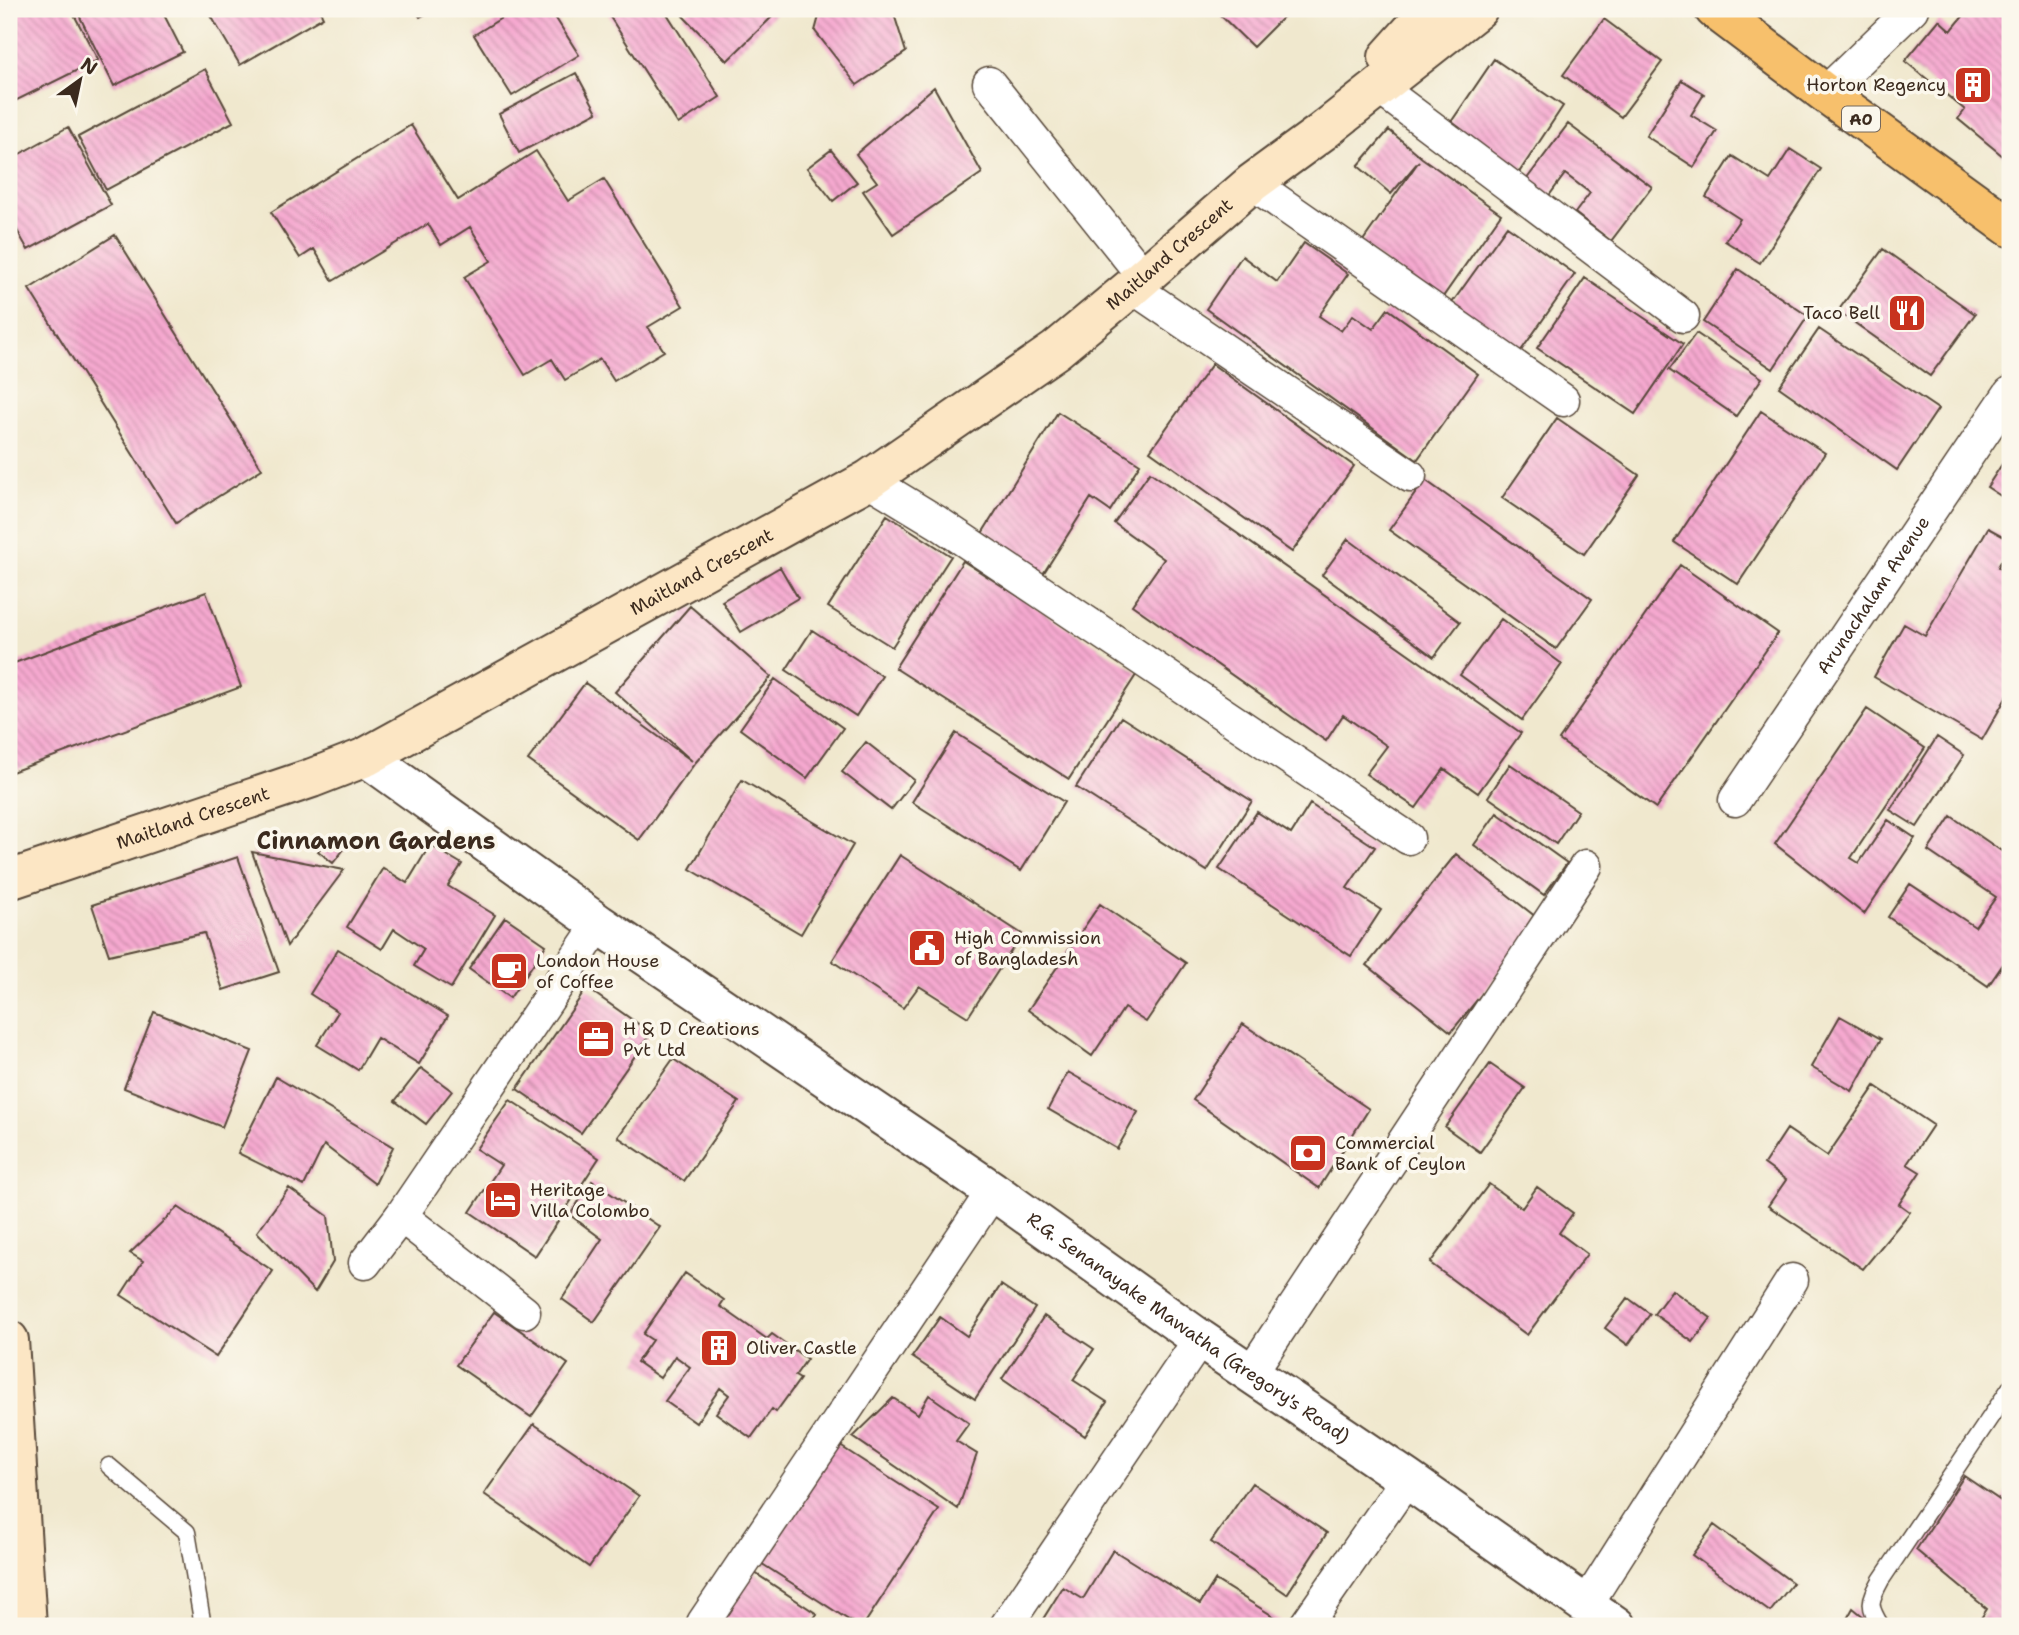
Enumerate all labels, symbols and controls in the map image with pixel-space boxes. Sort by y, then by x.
north arrow [46,46,116,116]
text: N [76,52,102,81]
building icon: Horton Regency [1952,64,1994,106]
place label: Horton Regency [1806,73,1946,97]
road number: A0 [1842,106,1880,132]
street label: Maitland Crescent [1101,193,1238,316]
restaurant icon: Taco Bell [1886,292,1928,334]
place label: Taco Bell [1803,301,1881,325]
street label: Arunachalam Avenue [1811,512,1935,679]
street label: Maitland Crescent [626,523,778,621]
street label: Maitland Crescent [113,781,273,855]
district label: Cinnamon Gardens [257,825,495,857]
place label: High Commission of Bangladesh [954,926,1101,971]
public building icon: High Commission of Bangladesh [906,927,948,969]
place label: London House of Coffee [536,949,659,994]
cafe icon: London House of Coffee [488,950,530,992]
place label: H & D Creations Pvt Ltd [623,1017,760,1062]
office icon: H & D Creations Pvt Ltd [575,1018,617,1060]
place label: Commercial Bank of Ceylon [1335,1131,1466,1176]
bank icon: Commercial Bank of Ceylon [1287,1132,1329,1174]
place label: Heritage Villa Colombo [530,1178,650,1223]
hotel icon: Heritage Villa Colombo [482,1179,524,1221]
street label: R.G. Senanayake Mawatha (Gregory's Road) [1022,1207,1354,1449]
building icon: Oliver Castle [698,1327,740,1369]
place label: Oliver Castle [746,1336,857,1360]

